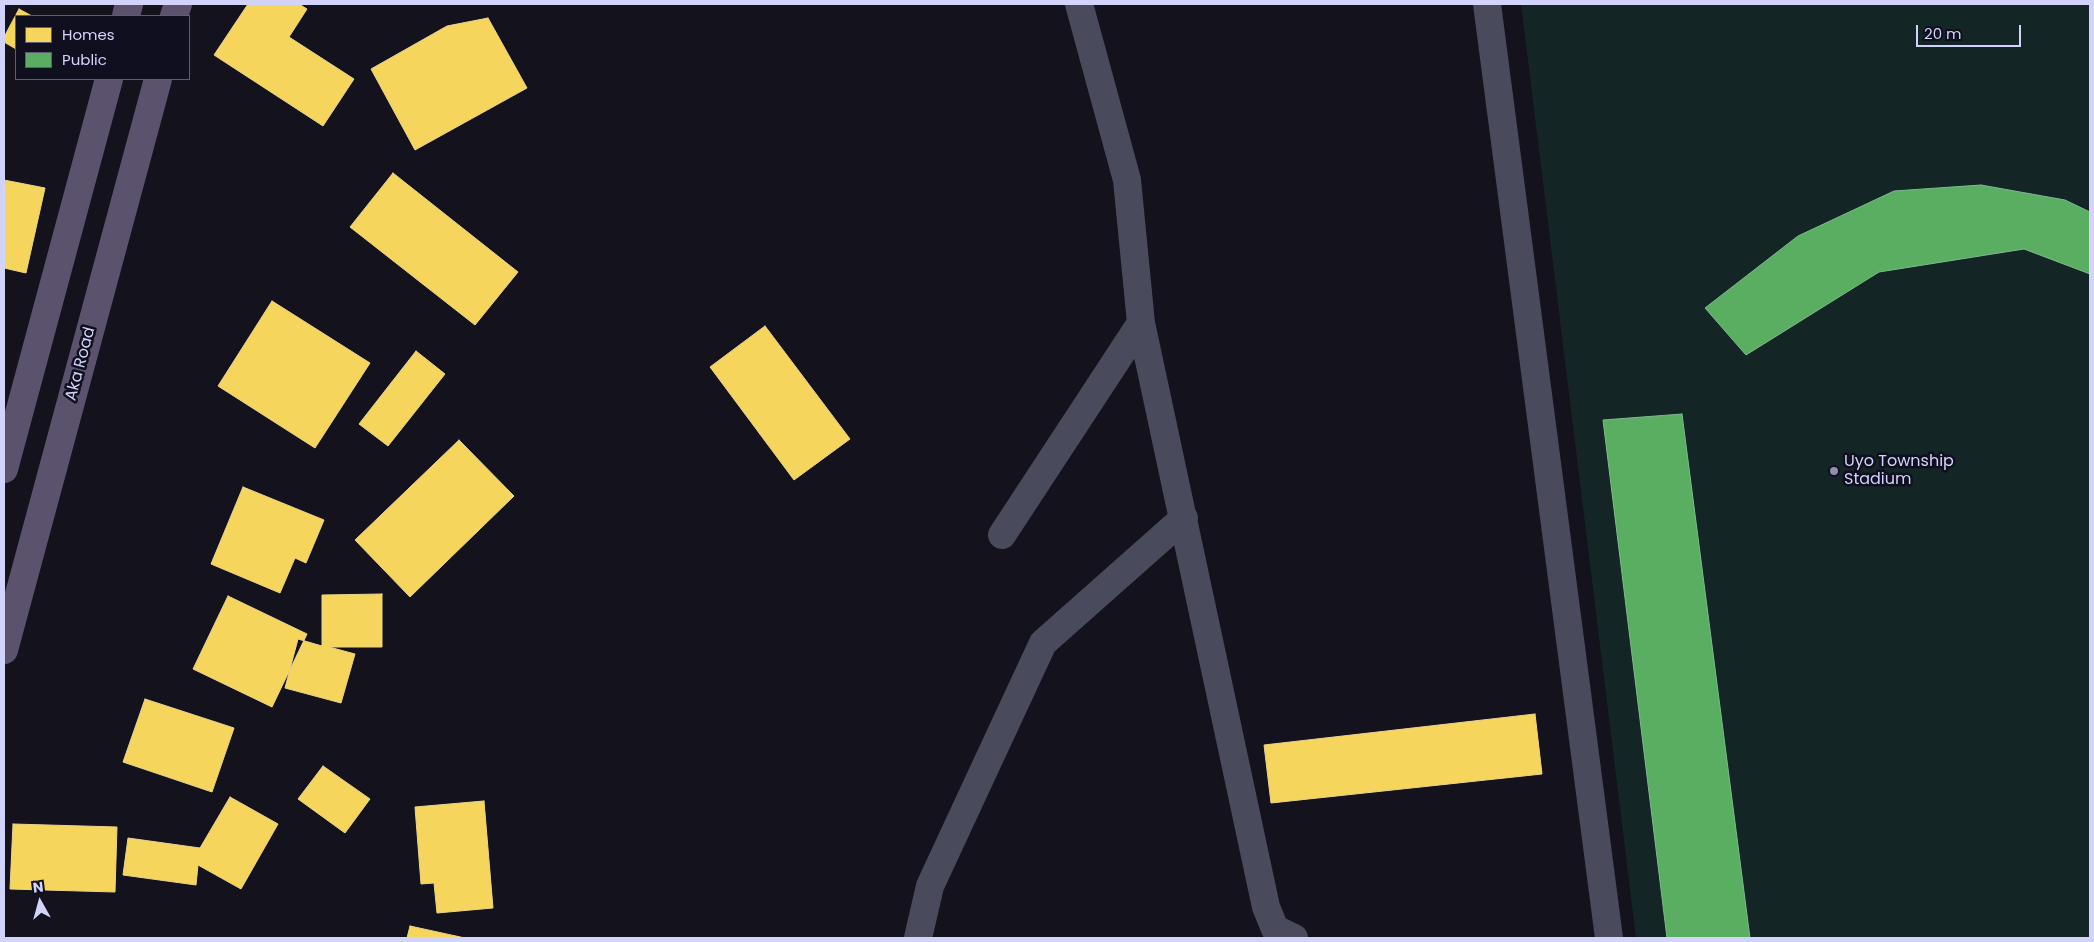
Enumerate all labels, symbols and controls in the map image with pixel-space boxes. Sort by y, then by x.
legend [15,15,190,80]
scale bar [1919,15,2024,47]
text: 20 m [1924,23,1962,44]
text: Homes [62,24,115,45]
text: Public [62,49,107,70]
street label: Aka Road [62,325,100,403]
place label: Uyo Township Stadium [1844,452,1954,490]
marker: Uyo Township Stadium [1828,465,1840,477]
north arrow [15,877,65,927]
text: N [32,877,45,898]

